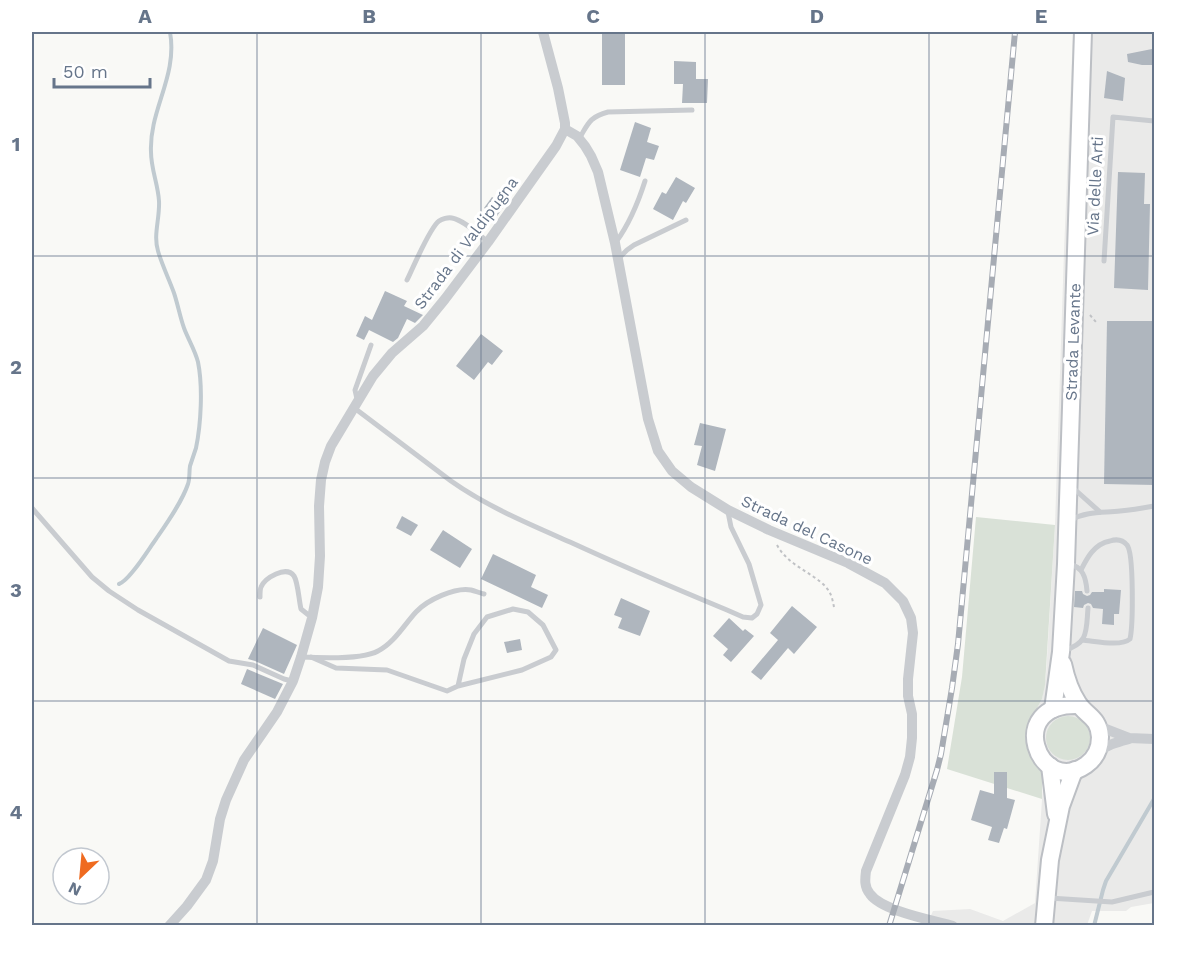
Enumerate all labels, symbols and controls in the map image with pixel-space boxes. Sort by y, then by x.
text: A [138,4,152,28]
text: B [362,4,376,28]
text: C [586,4,600,28]
text: D [810,4,824,28]
text: E [1035,4,1047,28]
scale bar [54,51,150,89]
text: 50 m [63,61,108,82]
text: 1 [12,132,20,156]
street label: Via delle Arti [1083,136,1107,236]
street label: Strada di Valdipugna [410,173,522,313]
street label: Strada Levante [1061,283,1085,401]
text: 2 [10,355,22,379]
street label: Strada del Casone [738,491,876,569]
text: 3 [10,578,22,602]
text: 4 [10,800,23,824]
north arrow [51,846,111,906]
text: N [65,878,84,900]

